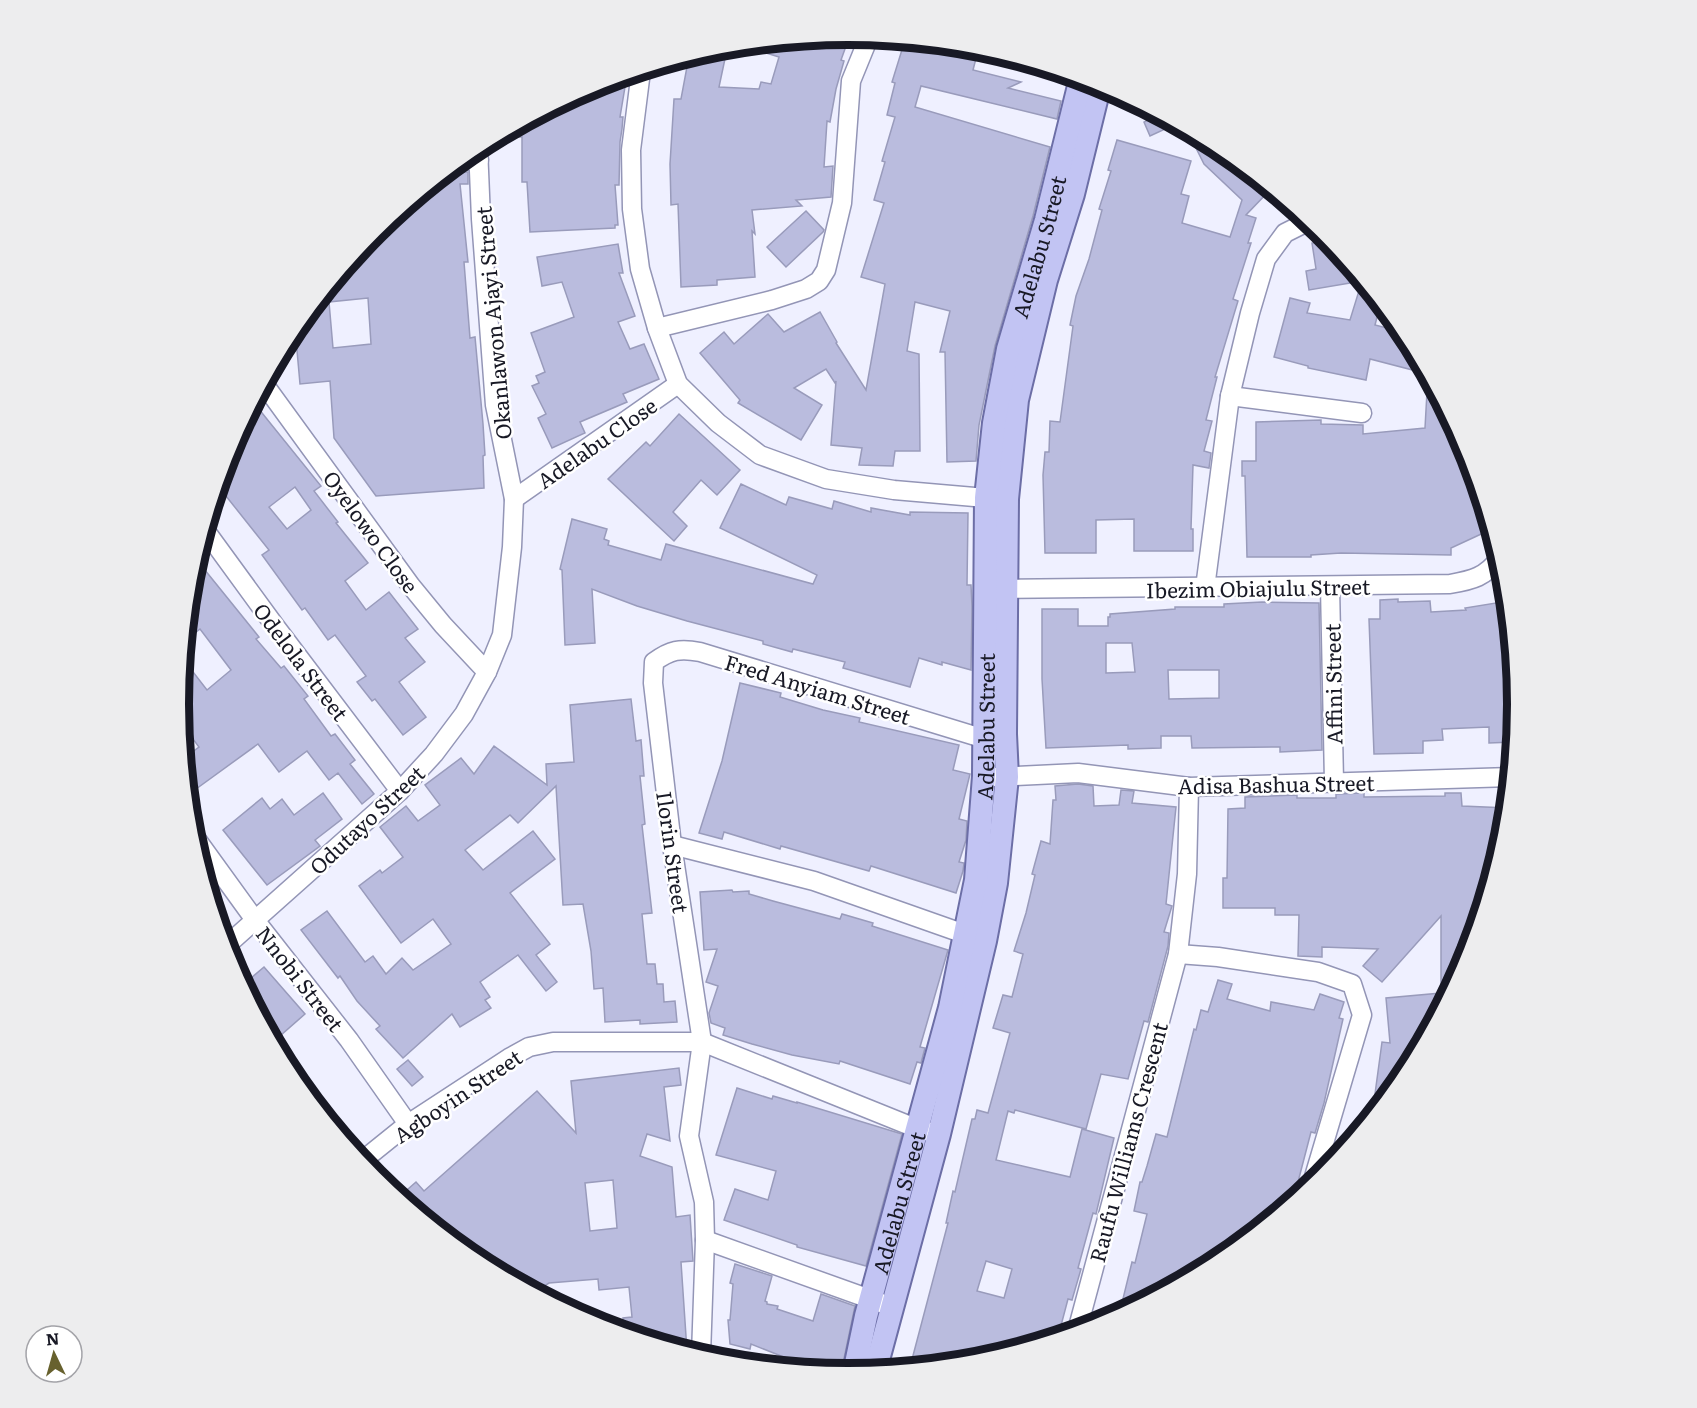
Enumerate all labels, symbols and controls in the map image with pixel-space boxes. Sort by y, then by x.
street label: Adelabu Street [1003,171,1072,321]
street label: Okanlawon Ajayi Street [466,204,518,441]
street label: Adelabu Close [530,389,662,495]
street label: Oyelowo Close [317,463,427,599]
street label: Ibezim Obiajulu Street [1145,570,1371,604]
street label: Odelola Street [247,596,357,727]
street label: Affini Street [1315,623,1349,745]
street label: Fred Anyiam Street [721,645,915,731]
street label: Adelabu Street [967,652,1000,801]
street label: Odutayo Street [301,757,431,881]
street label: Adisa Bashua Street [1177,766,1375,800]
street label: Ilorin Street [650,789,698,915]
street label: Nnobi Street [250,919,352,1038]
street label: Raufu Williams Crescent [1080,1018,1174,1266]
street label: Agboyin Street [387,1040,528,1149]
street label: Adelabu Street [863,1127,931,1277]
north arrow [24,1324,84,1384]
text: N [45,1326,60,1351]

